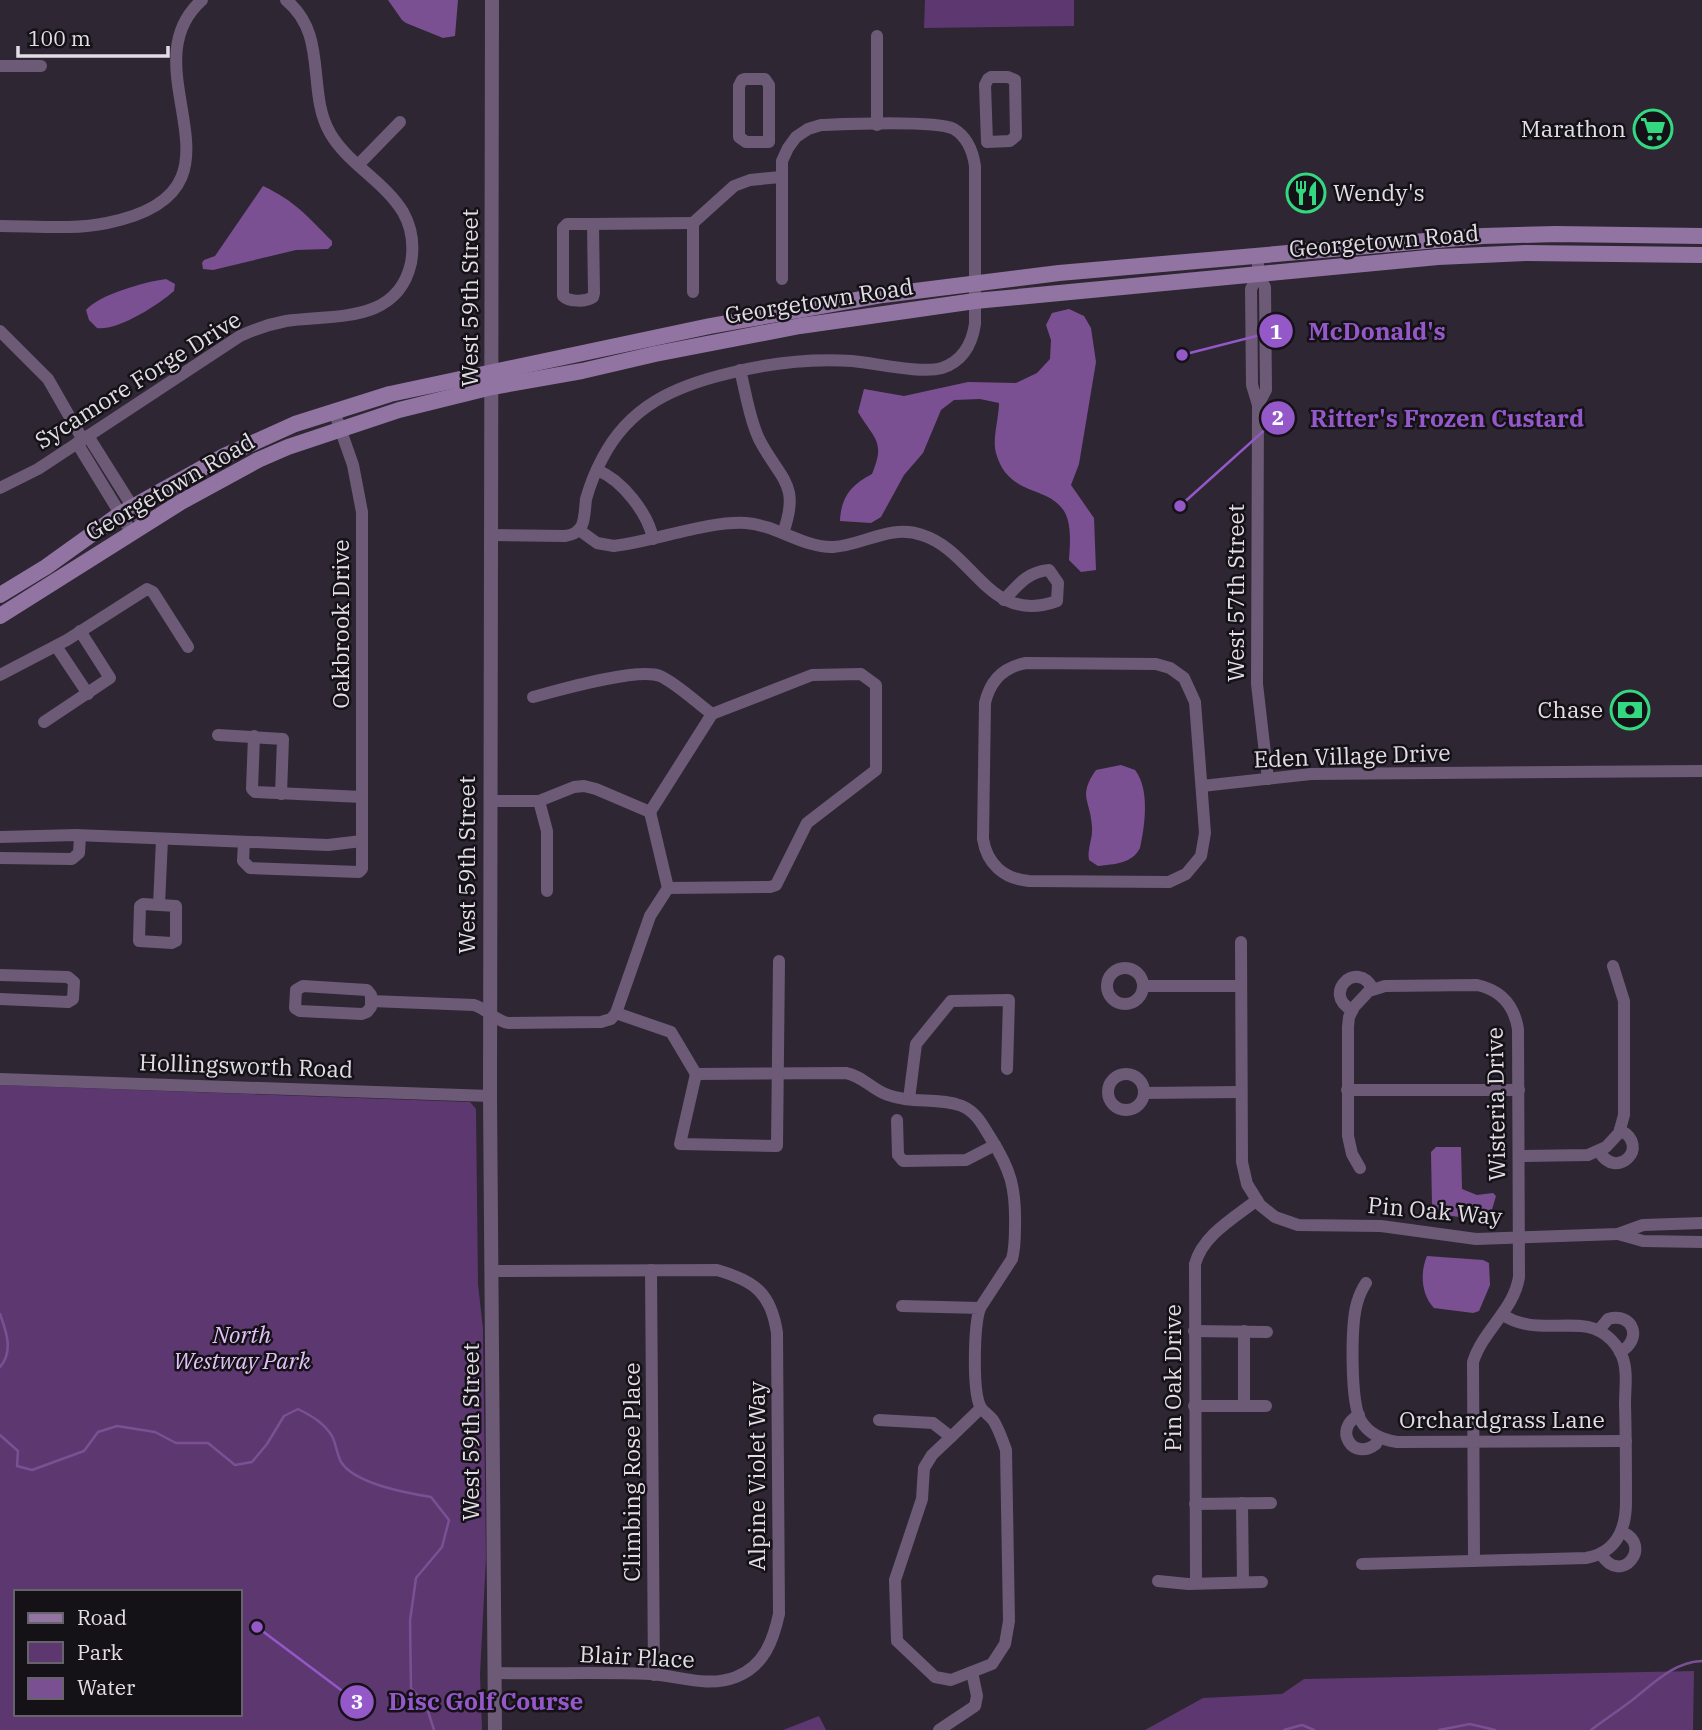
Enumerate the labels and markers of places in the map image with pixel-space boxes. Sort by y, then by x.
supermarket icon: Marathon [1632,108,1674,150]
place label: Marathon [1521,113,1626,143]
restaurant icon: Wendy's [1285,172,1327,214]
place label: Wendy's [1333,177,1425,207]
callout: McDonald's [1259,309,1459,354]
callout: Ritter's Frozen Custard [1261,396,1598,441]
bank icon: Chase [1609,689,1651,731]
place label: Chase [1538,694,1603,724]
callout: Disc Golf Course [340,1679,598,1724]

